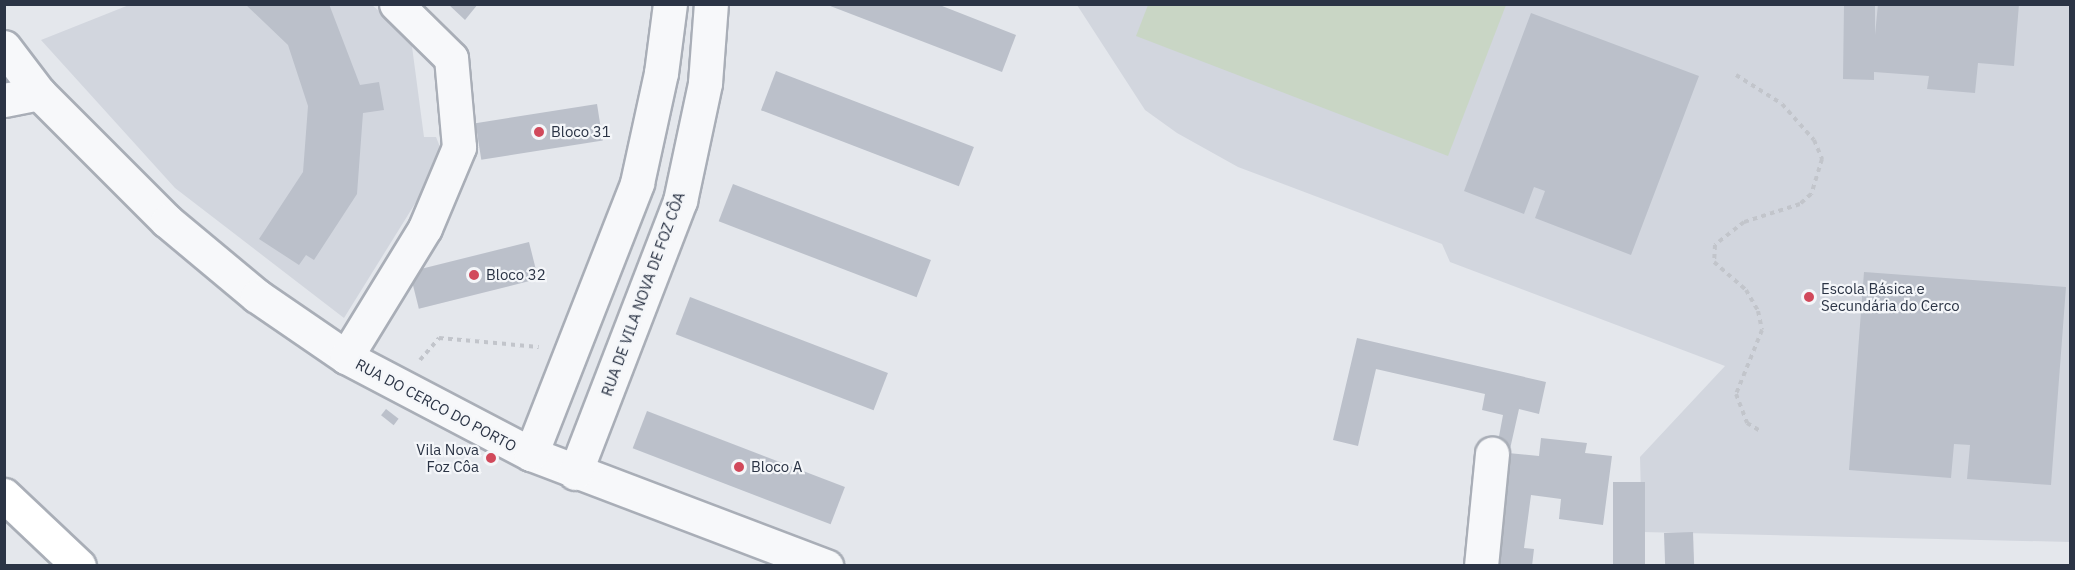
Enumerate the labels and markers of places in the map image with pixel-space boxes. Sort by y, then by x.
place label: Bloco 31 [551,123,611,141]
marker: Bloco 31 [532,125,546,139]
place label: Bloco 32 [486,266,546,284]
marker: Bloco 32 [467,268,481,282]
place label: Escola Básica e Secundária do Cerco [1821,279,1960,314]
marker: Escola Básica e Secundária do Cerco [1802,290,1816,304]
place label: Vila Nova Foz Côa [416,440,479,475]
marker: Vila Nova Foz Côa [484,451,498,465]
place label: Bloco A [751,458,802,476]
marker: Bloco A [732,460,746,474]

